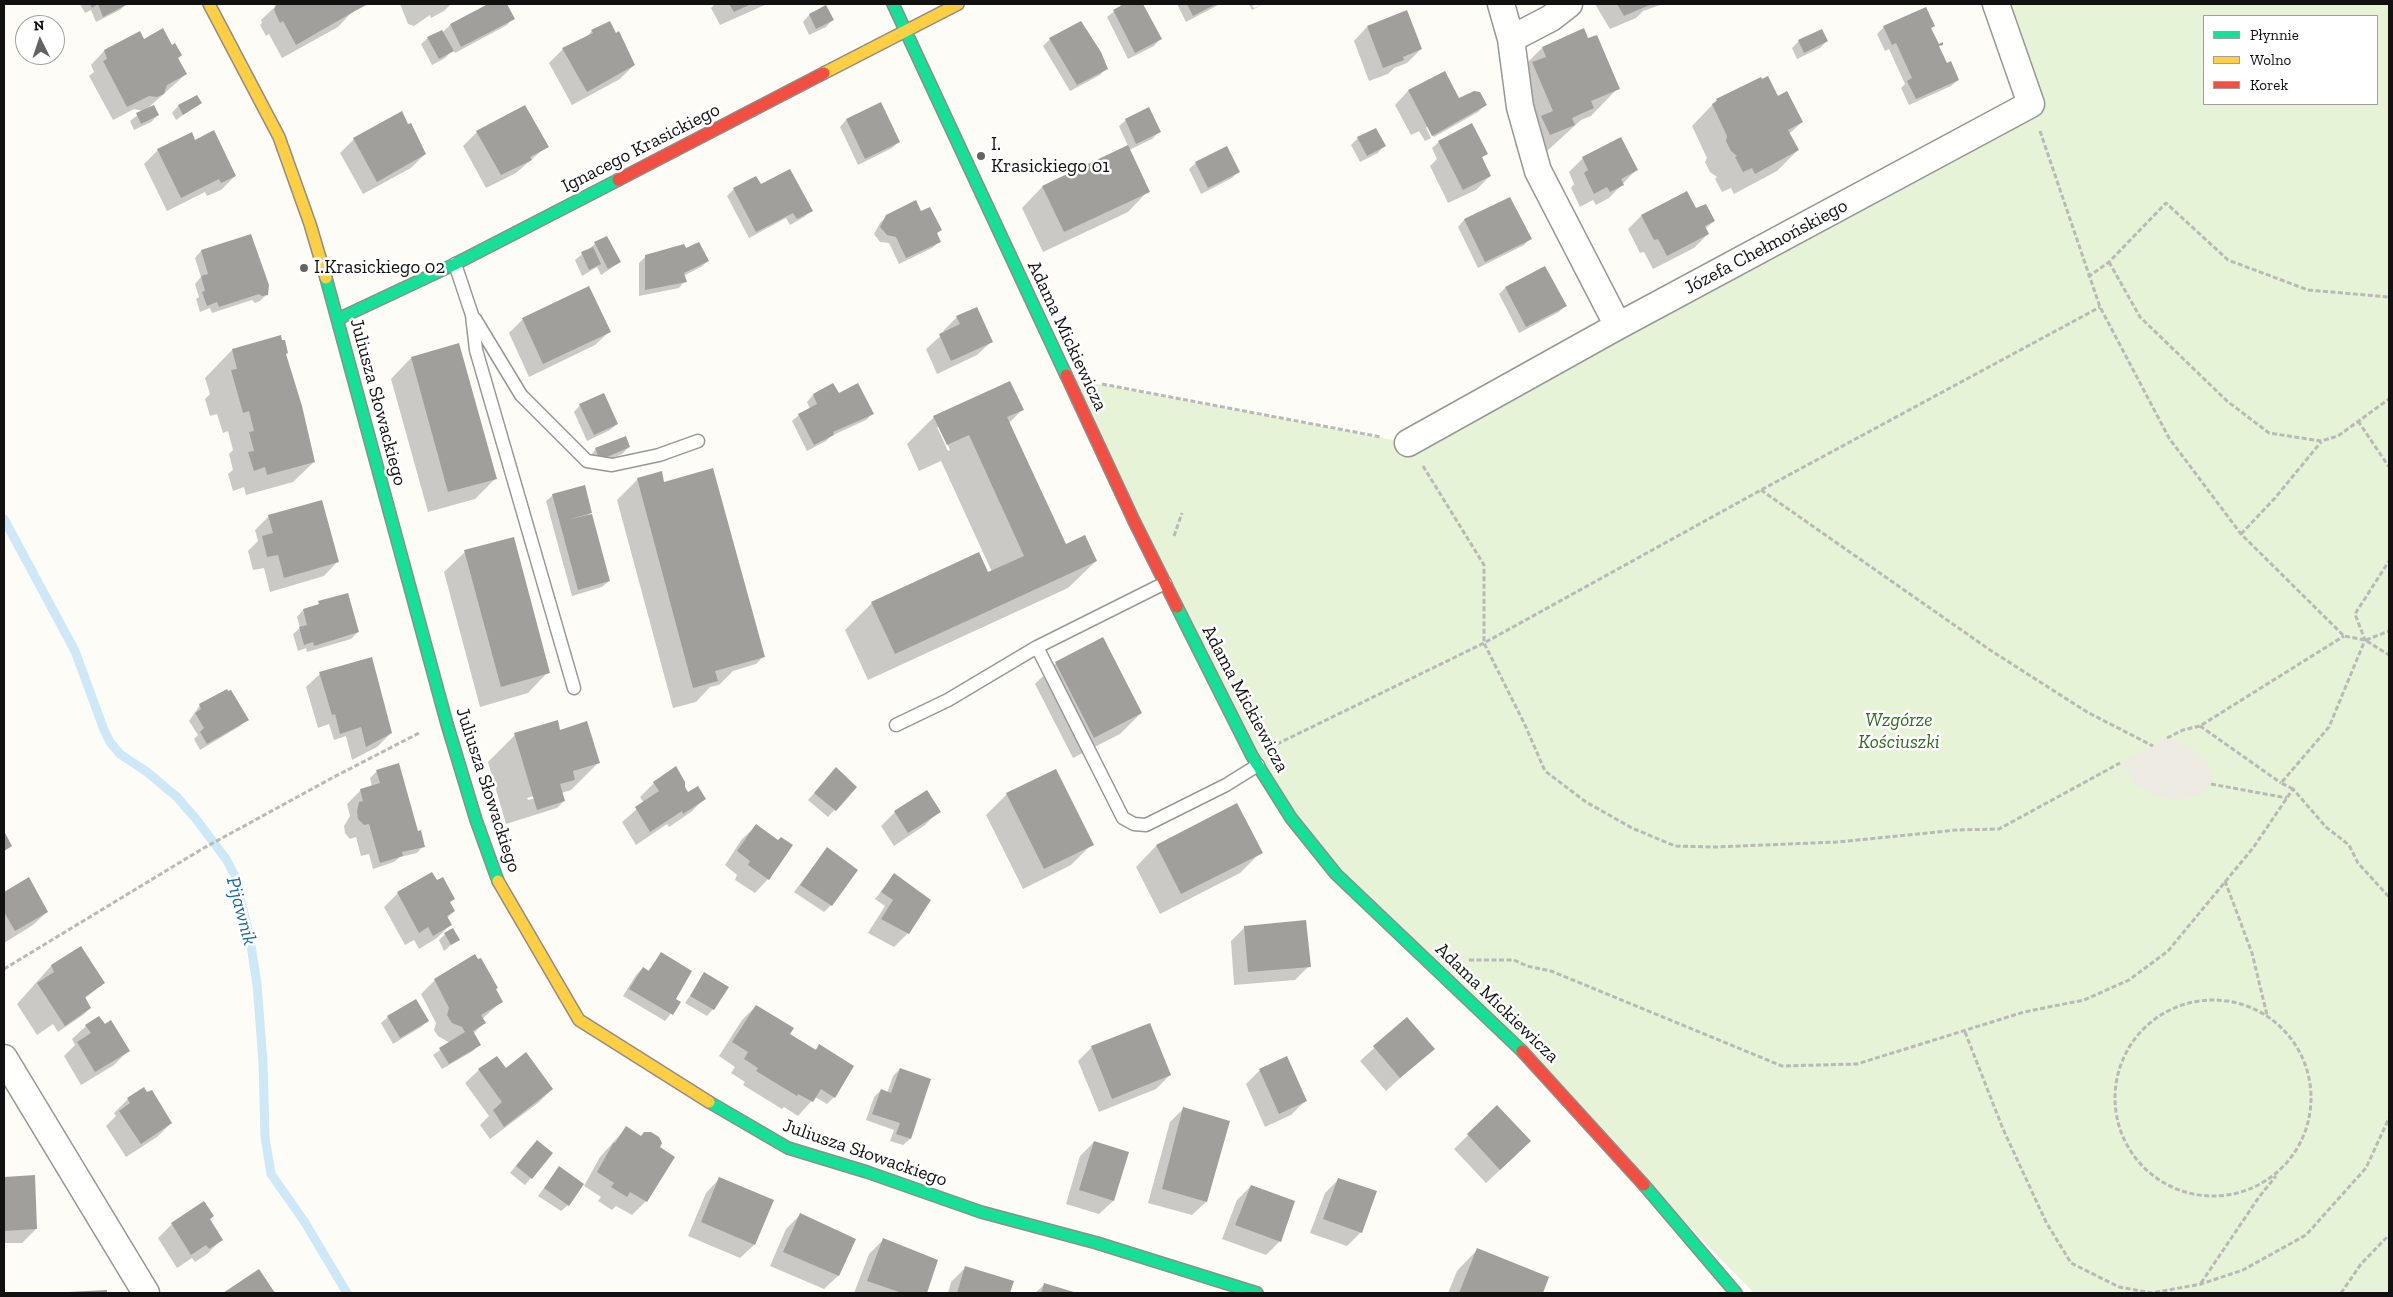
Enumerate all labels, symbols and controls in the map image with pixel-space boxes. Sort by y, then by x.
north arrow [15,15,65,65]
legend [2203,15,2378,105]
text: N [33,17,45,34]
text: Płynnie [2250,26,2299,44]
text: Wolno [2250,51,2291,69]
text: Korek [2250,76,2288,94]
street label: Ignacego Krasickiego [558,98,724,198]
place label: I. Krasickiego 01 [991,134,1110,178]
marker: I. Krasickiego 01 [975,150,987,162]
street label: Józefa Chełmońskiego [1680,194,1852,300]
place label: I.Krasickiego 02 [314,257,445,279]
street label: Adama Mickiewicza [1022,257,1112,415]
marker: I.Krasickiego 02 [298,262,310,274]
street label: Juliusza Słowackiego [345,316,411,488]
street label: Adama Mickiewicza [1197,622,1293,776]
street label: Juliusza Słowackiego [451,705,525,875]
park label: Wzgórze Kościuszki [1858,710,1940,754]
water label: Pijawnik [220,874,262,948]
street label: Adama Mickiewicza [1430,938,1564,1068]
street label: Juliusza Słowackiego [780,1114,950,1192]

